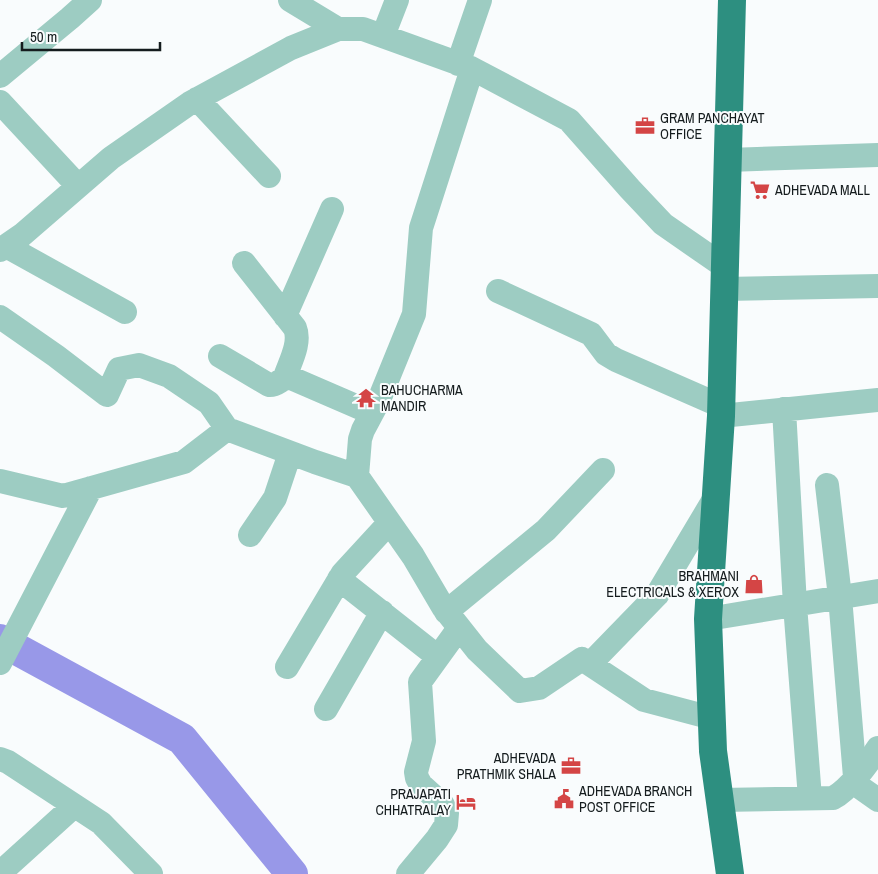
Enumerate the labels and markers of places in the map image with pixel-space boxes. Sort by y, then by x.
place label: GRAM PANCHAYAT OFFICE [660,109,764,143]
office icon: GRAM PANCHAYAT OFFICE [634,115,656,137]
supermarket icon: ADHEVADA MALL [749,179,771,201]
place label: ADHEVADA MALL [774,181,870,199]
place label: BAHUCHARMA MANDIR [381,381,463,415]
temple icon: BAHUCHARMA MANDIR [355,387,377,409]
place label: BRAHMANI ELECTRICALS & XEROX [606,567,739,601]
shop icon: BRAHMANI ELECTRICALS & XEROX [743,573,765,595]
place label: ADHEVADA PRATHMIK SHALA [457,749,556,783]
office icon: ADHEVADA PRATHMIK SHALA [560,755,582,777]
place label: ADHEVADA BRANCH POST OFFICE [578,782,692,816]
place label: PRAJAPATI CHHATRALAY [375,785,451,819]
public building icon: ADHEVADA BRANCH POST OFFICE [553,788,575,810]
hotel icon: PRAJAPATI CHHATRALAY [455,791,477,813]

